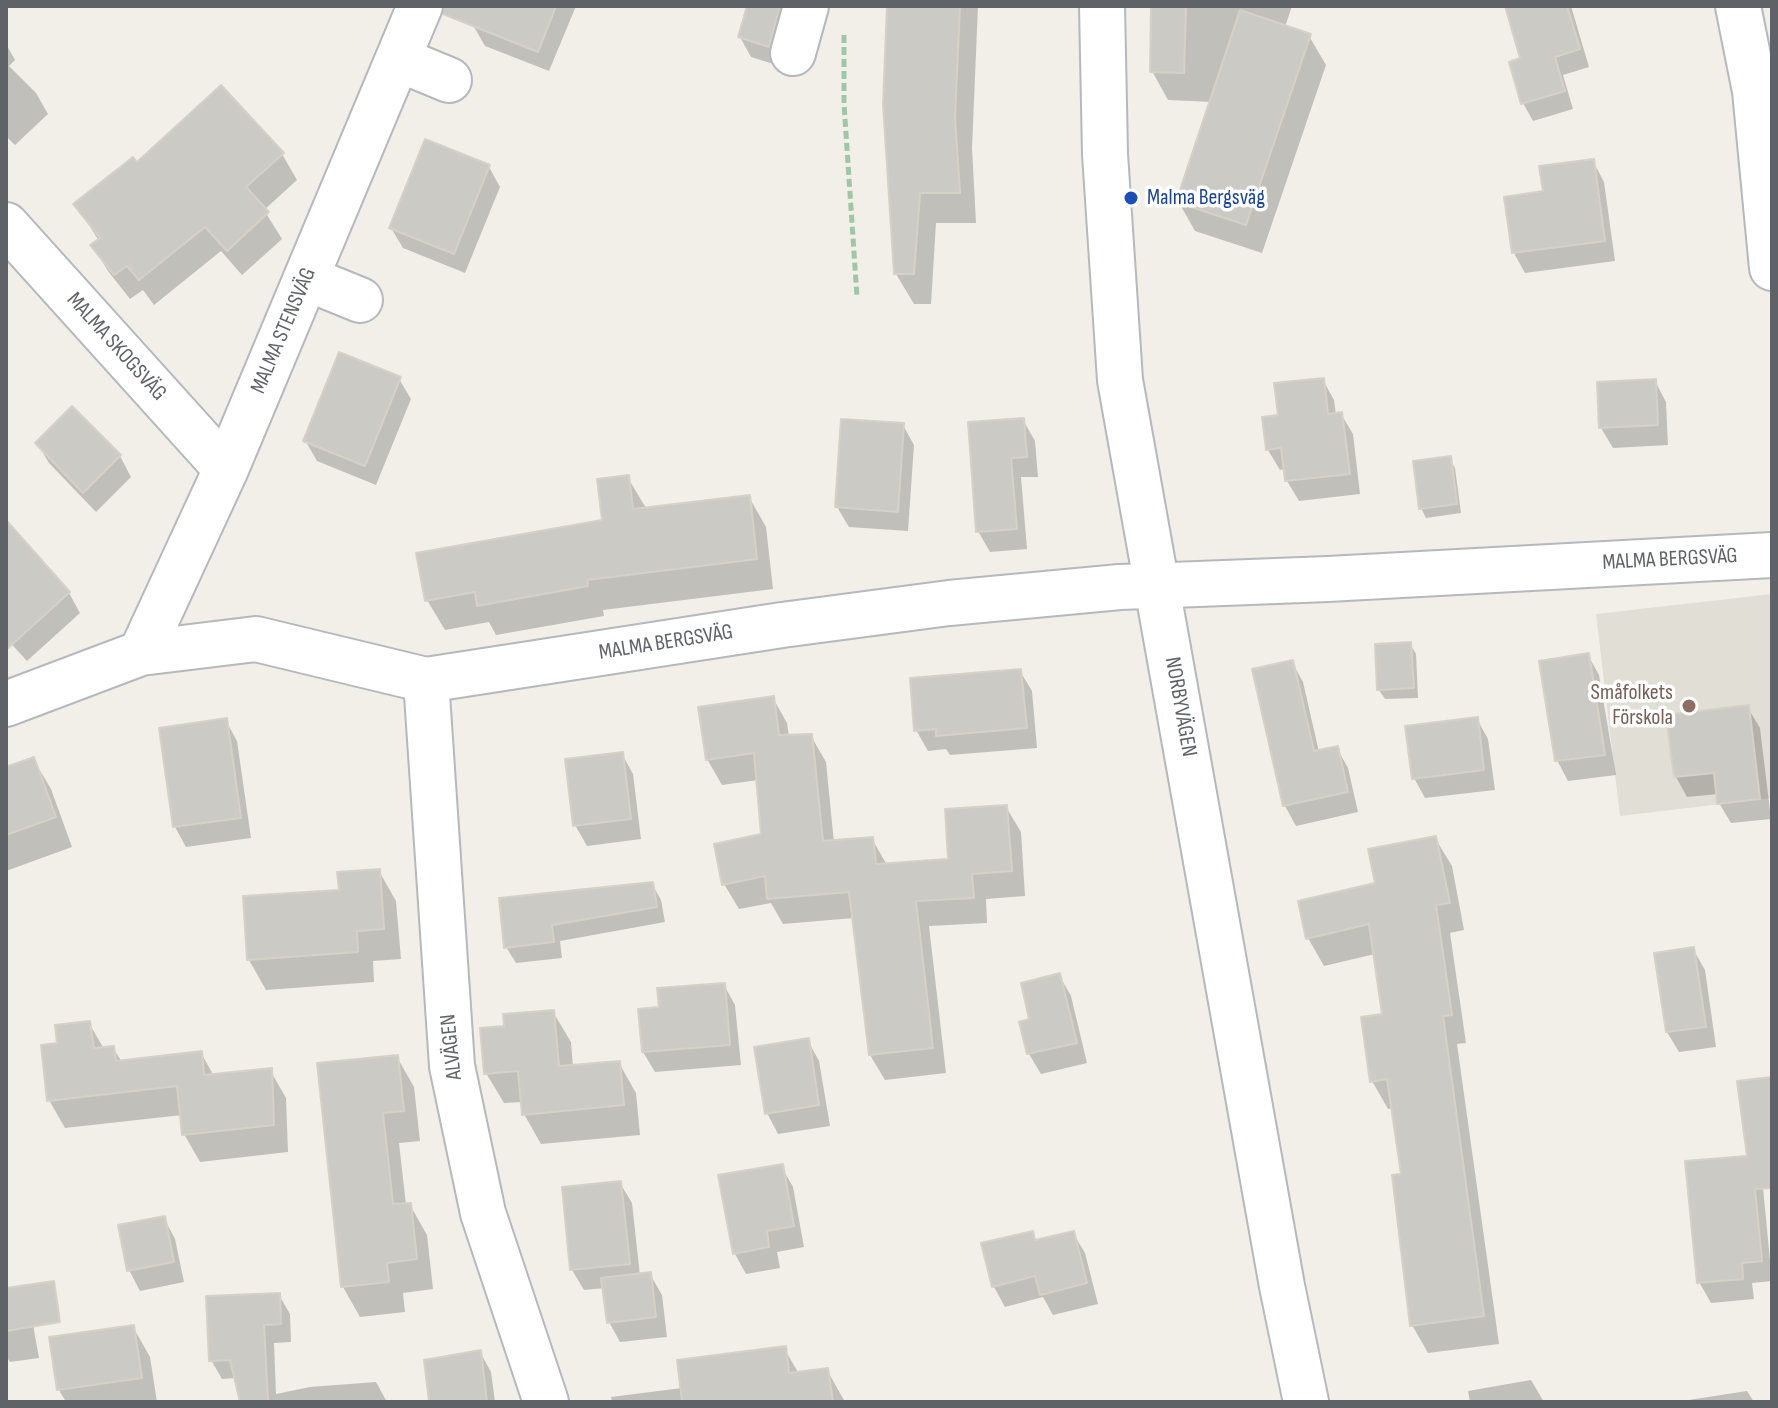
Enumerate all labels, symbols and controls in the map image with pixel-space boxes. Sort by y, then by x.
place label: Malma Bergsväg [1147,185,1265,211]
marker: Malma Bergsväg [1122,189,1140,207]
street label: MALMA STENSVÄG [246,264,322,398]
street label: MALMA SKOGSVÄG [61,287,171,407]
street label: MALMA BERGSVÄG [1602,543,1738,577]
street label: MALMA BERGSVÄG [597,619,735,667]
street label: NORBYVÄGEN [1158,655,1202,759]
place label: Småfolkets Förskola [1591,680,1673,732]
marker: Småfolkets Förskola [1680,697,1698,715]
street label: ALVÄGEN [435,1013,469,1081]

